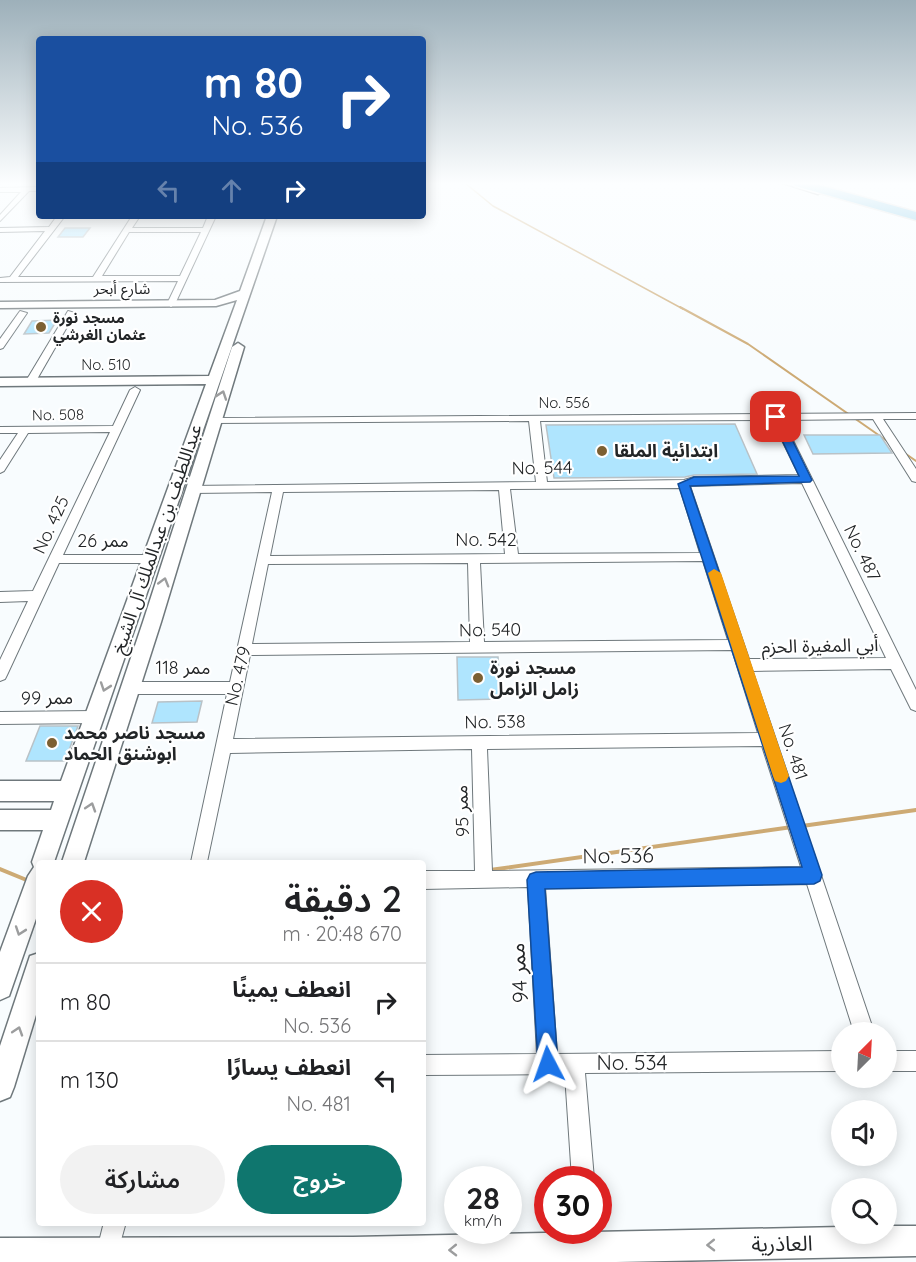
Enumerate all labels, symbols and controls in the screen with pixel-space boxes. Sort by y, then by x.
text: 80 m [204,56,303,109]
icon: right [324,60,402,138]
text: No. 536 [211,108,303,142]
icon: left [152,174,185,207]
icon: ahead [215,174,248,207]
icon: right [278,174,311,207]
street label: شارع أبحر [93,279,150,301]
place label: مسجد نورة عثمان الغرشي [53,308,146,346]
marker: مسجد نورة عثمان الغرشي [34,320,48,334]
street label: No. 510 [81,355,131,374]
one-way arrow [214,390,227,401]
pin [750,391,801,442]
street label: No. 556 [538,393,590,412]
icon: arrive [759,400,792,433]
street label: No. 508 [32,405,84,424]
street label: عبداللطيف بن عبدالملك آل الشيخ [106,421,209,657]
place label: ابتدائية الملقا [614,439,718,462]
marker: ابتدائية الملقا [595,444,609,458]
street label: No. 544 [511,455,573,480]
street label: No. 425 [27,492,74,557]
street label: No. 487 [839,521,886,585]
street label: No. 542 [455,528,517,551]
street label: ممر 26 [77,529,129,552]
one-way arrow [157,577,169,588]
street label: No. 540 [459,617,521,642]
street label: أبي المغيرة الحزم [761,633,879,661]
street label: No. 479 [220,644,256,708]
street label: ممر 118 [156,656,210,679]
place label: مسجد نورة زامل الزامل [490,656,579,700]
marker: مسجد نورة زامل الزامل [471,671,485,685]
one-way arrow [100,681,113,692]
street label: ممر 99 [21,686,73,709]
street label: No. 538 [464,709,526,734]
place label: مسجد ناصر محمد ابوشنق الحماد [64,721,206,765]
street label: No. 481 [774,721,813,783]
marker: مسجد ناصر محمد ابوشنق الحماد [45,736,59,750]
street label: ممر 95 [449,785,474,837]
one-way arrow [84,802,96,813]
street label: No. 536 [582,841,654,869]
text: 2 دقيقة [284,876,402,921]
button: close [60,880,123,943]
text: 670 m · 20:48 [282,921,402,946]
one-way arrow [14,925,27,936]
street label: ممر 94 [503,942,533,1004]
text: انعطف يمينًا [232,975,351,1003]
icon: right [369,986,402,1019]
text: 80 m [60,988,111,1016]
text: No. 536 [283,1013,351,1038]
north arrow [831,1022,897,1088]
map controls [831,1022,897,1244]
one-way arrow [10,1026,23,1037]
position arrow [516,1032,580,1096]
street label: No. 534 [596,1049,668,1075]
text: انعطف يسارًا [227,1053,351,1081]
icon: left [369,1064,402,1097]
text: 130 m [60,1066,119,1094]
text: No. 481 [287,1091,351,1116]
button: sound [831,1100,897,1166]
button: مشاركة [60,1145,225,1214]
button: خروج [237,1145,402,1214]
speed limit sign: 30 [534,1166,612,1244]
button: search [831,1178,897,1244]
text: 28 [466,1179,500,1217]
text: km/h [464,1211,502,1230]
street label: العاذرية [751,1229,813,1257]
one-way arrow [706,1239,715,1251]
one-way arrow [448,1244,457,1256]

